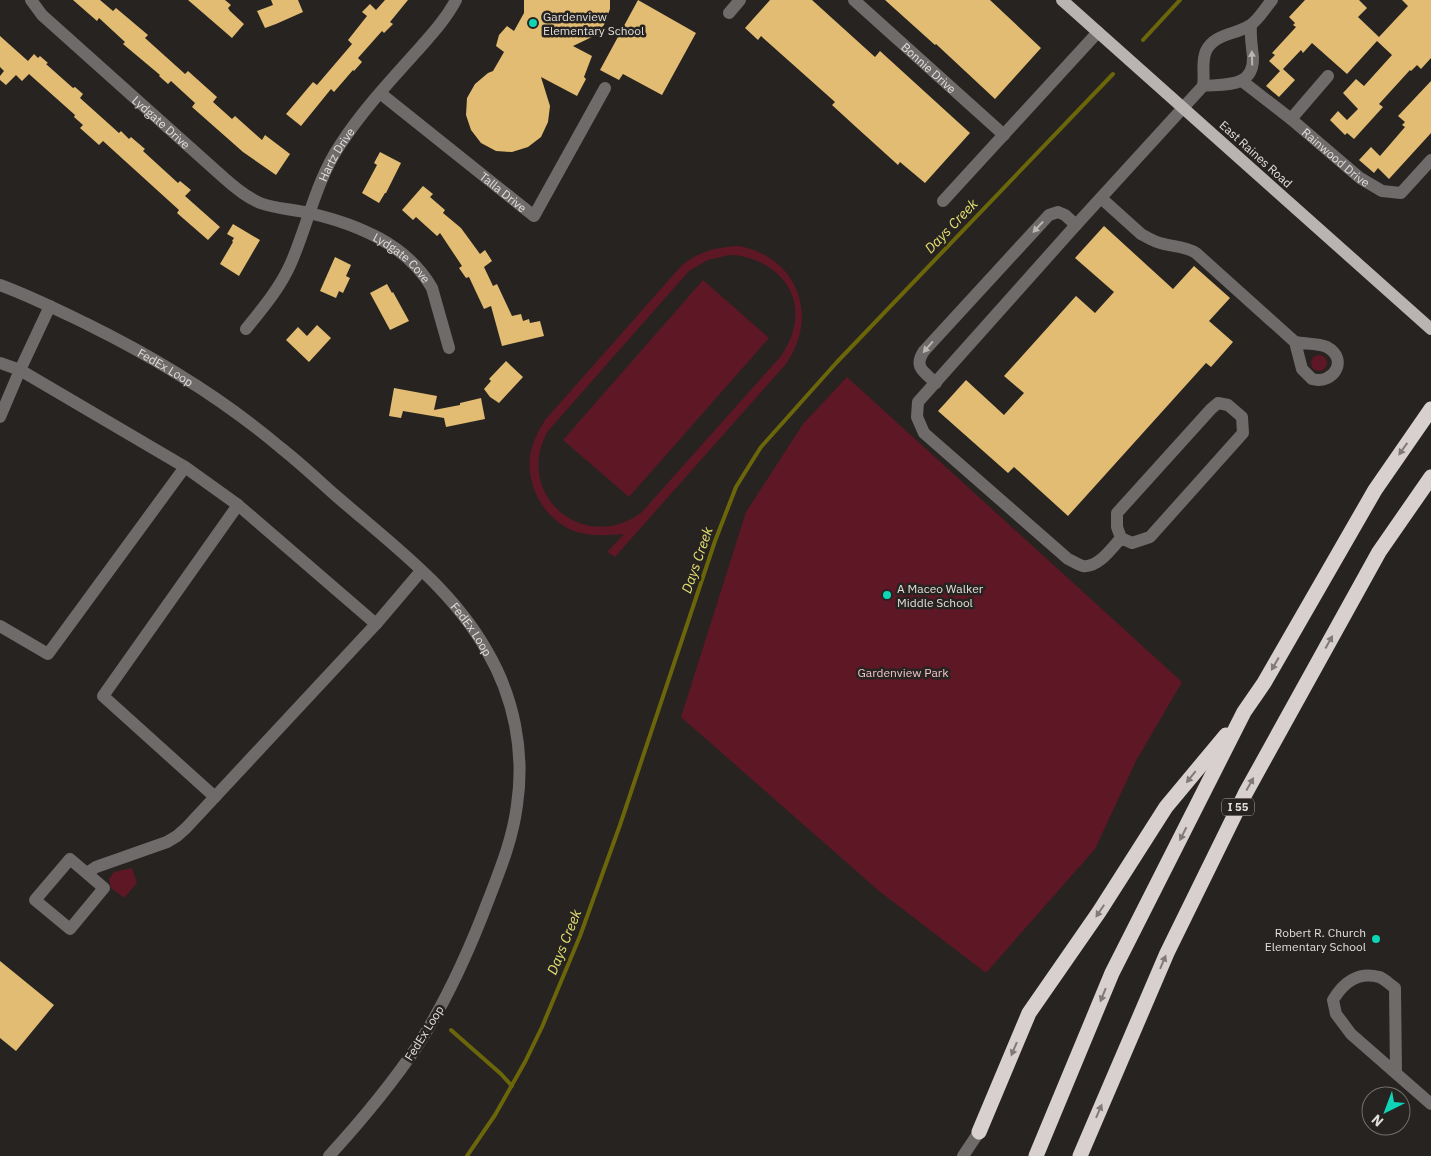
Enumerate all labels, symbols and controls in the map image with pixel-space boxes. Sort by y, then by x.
place label: Gardenview Elementary School [543,9,644,38]
marker: Gardenview Elementary School [527,17,539,29]
street label: Bonnie Drive [899,39,960,96]
one-way arrow [1248,50,1256,66]
street label: Lydgate Drive [129,92,194,152]
street label: East Raines Road [1216,117,1296,191]
street label: Hartz Drive [315,124,358,183]
street label: Rainwood Drive [1299,124,1373,190]
street label: Talla Drive [477,168,530,215]
water label: Days Creek [921,194,982,257]
one-way arrow [1032,221,1044,233]
street label: Lydgate Cove [371,229,434,286]
one-way arrow [923,341,934,353]
street label: FedEx Loop [135,345,196,389]
one-way arrow [1398,442,1408,456]
water label: Days Creek [677,524,717,596]
place label: A Maceo Walker Middle School [897,581,984,610]
marker: A Maceo Walker Middle School [881,589,893,601]
street label: FedEx Loop [448,599,496,659]
one-way arrow [1325,635,1333,650]
one-way arrow [1270,657,1279,670]
park label: Gardenview Park [857,665,949,680]
one-way arrow [1186,770,1197,783]
one-way arrow [1246,777,1254,792]
road number: I 55 [1222,799,1254,816]
one-way arrow [1179,827,1187,841]
one-way arrow [1095,904,1105,918]
water label: Days Creek [543,906,586,977]
place label: Robert R. Church Elementary School [1265,925,1366,954]
marker: Robert R. Church Elementary School [1370,933,1382,945]
one-way arrow [1160,955,1168,969]
one-way arrow [1098,988,1106,1002]
street label: FedEx Loop [401,1003,447,1063]
one-way arrow [1010,1042,1018,1056]
north arrow [1361,1086,1411,1136]
one-way arrow [1096,1104,1104,1118]
text: N [1368,1111,1387,1131]

